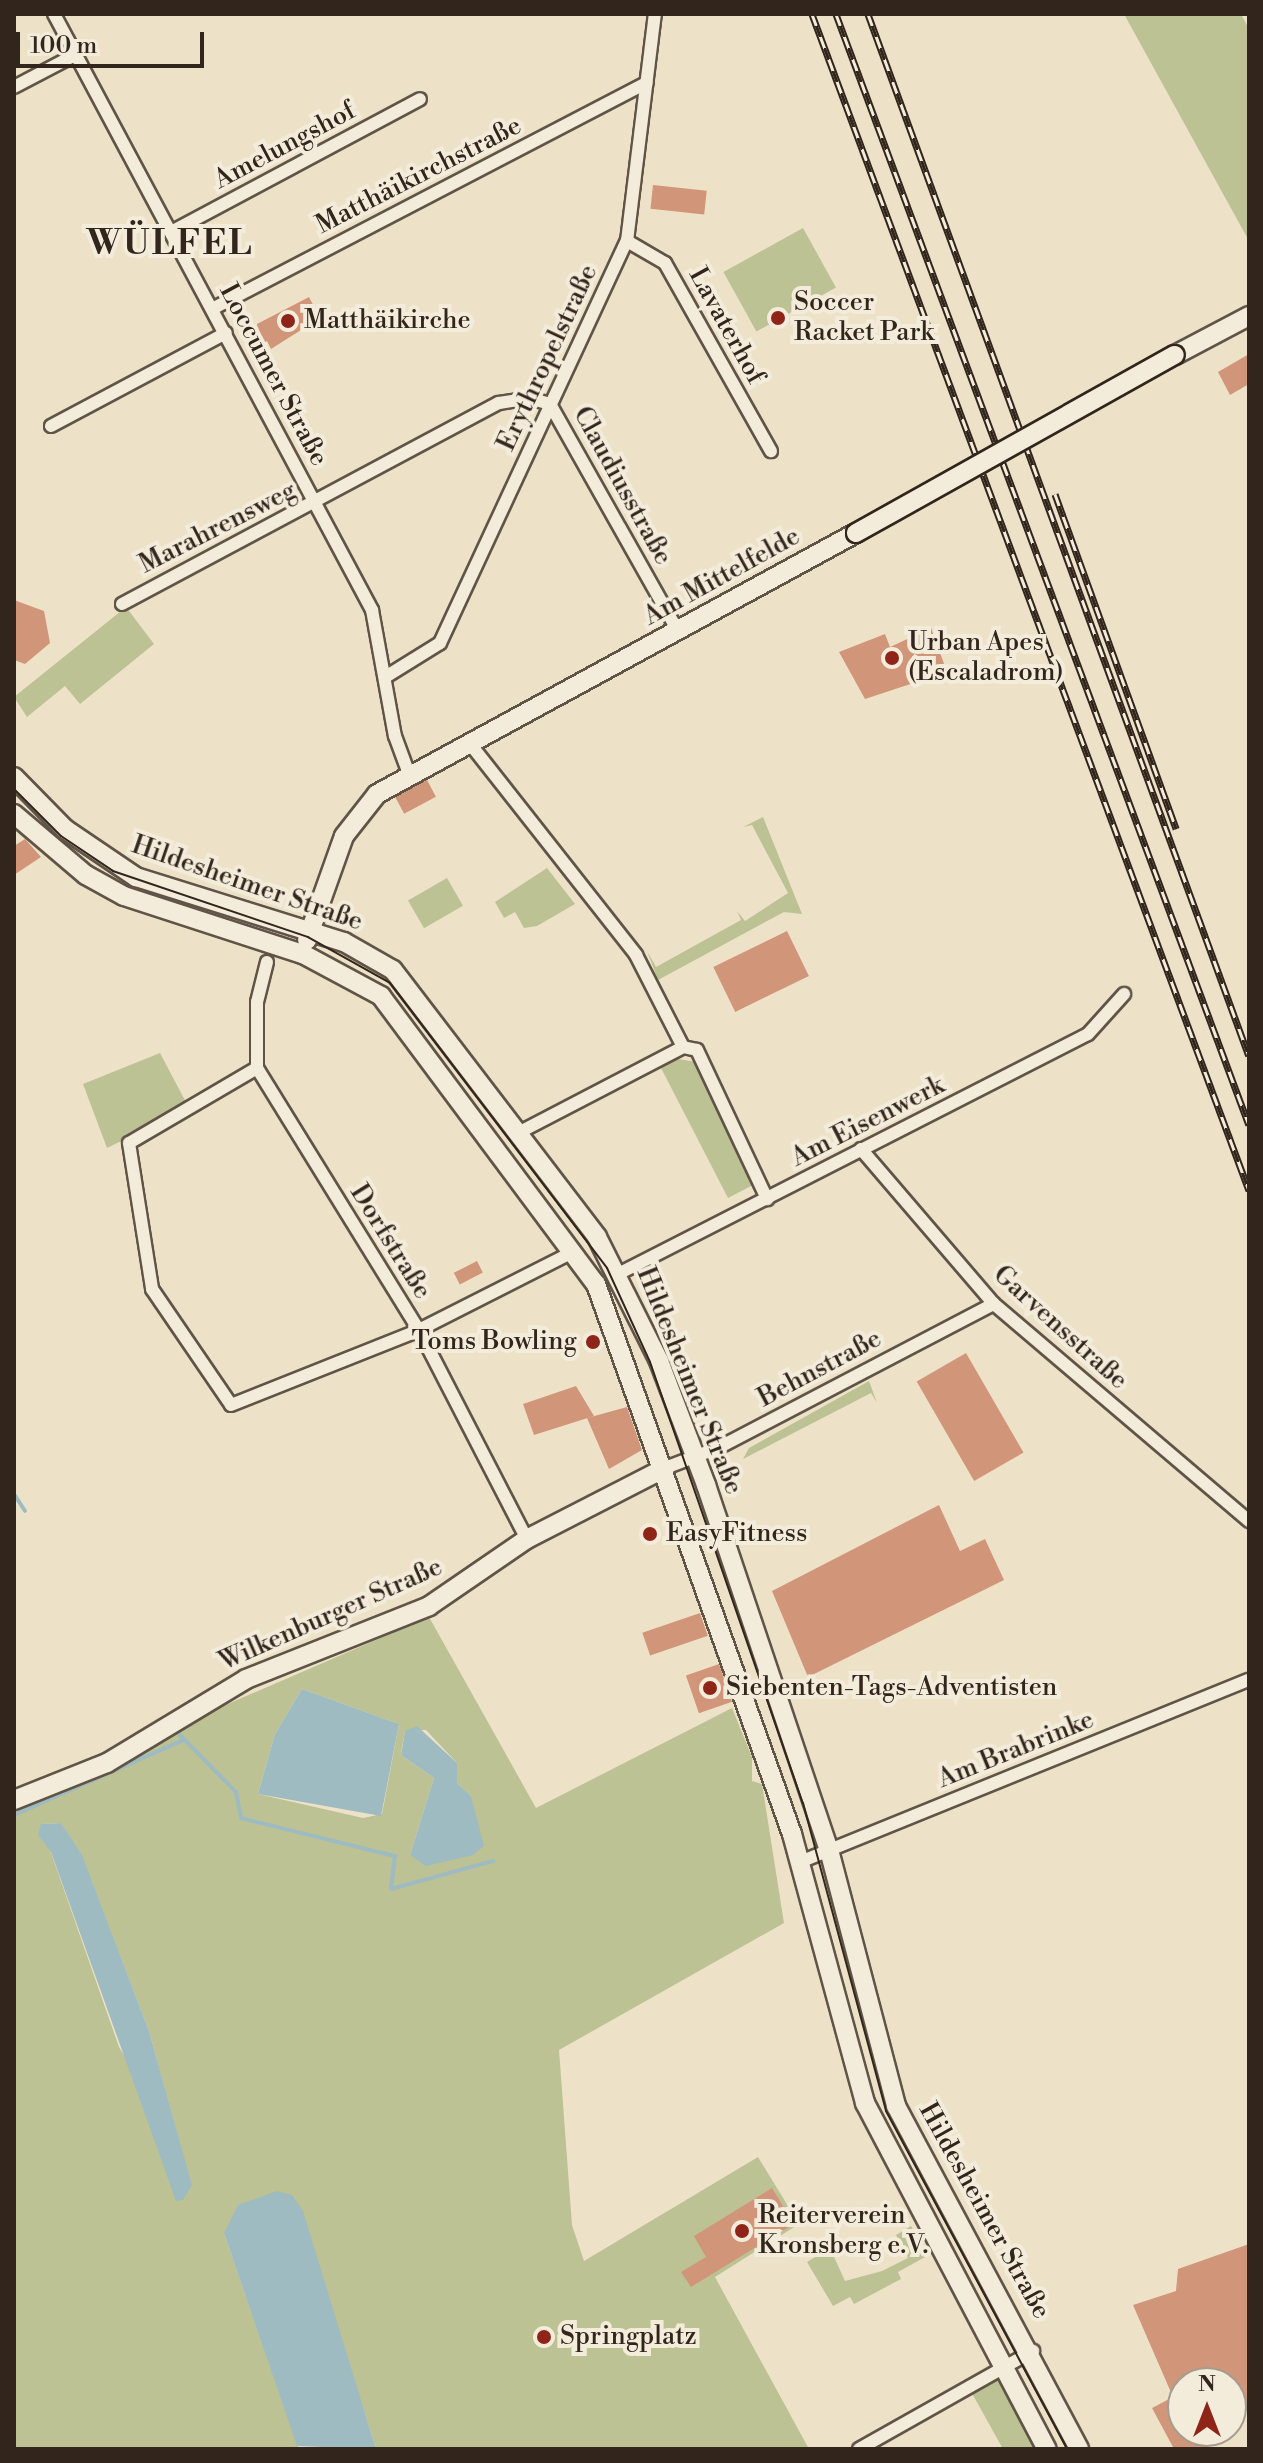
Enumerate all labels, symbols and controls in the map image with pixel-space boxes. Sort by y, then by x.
scale bar [20,16,208,66]
text: 100 m [30,31,97,61]
street label: Amelungshof [209,96,361,196]
street label: Matthäikirchstraße [311,111,527,241]
district label: WÜLFEL [87,225,253,265]
street label: Erythropelstraße [491,260,605,456]
street label: Lavaterhof [681,262,771,390]
street label: Loccumer Straße [212,279,334,471]
place label: Soccer Racket Park [794,287,934,348]
place label: Matthäikirche [304,305,471,337]
marker: Soccer Racket Park [769,309,787,327]
marker: Matthäikirche [279,312,297,330]
street label: Claudiusstraße [566,402,678,570]
street label: Marahrensweg [134,475,302,581]
street label: Am Mittelfelde [638,521,806,633]
place label: Urban Apes (Escaladrom) [908,627,1064,688]
marker: Urban Apes (Escaladrom) [883,649,901,667]
street label: Hildesheimer Straße [127,830,367,938]
street label: Am Eisenwerk [786,1070,950,1174]
street label: Dorfstraße [343,1179,437,1305]
street label: Garvensstraße [986,1260,1134,1396]
street label: Hildesheimer Straße [629,1263,749,1499]
street label: Behnstraße [753,1323,887,1415]
place label: Toms Bowling [411,1326,577,1358]
marker: Toms Bowling [584,1333,602,1351]
place label: EasyFitness [666,1518,807,1550]
marker: EasyFitness [641,1525,659,1543]
street label: Wilkenburger Straße [215,1552,447,1678]
place label: Siebenten-Tags-Adventisten [726,1672,1057,1704]
marker: Siebenten-Tags-Adventisten [701,1679,719,1697]
street label: Am Brabrinke [933,1705,1099,1795]
street label: Hildesheimer Straße [912,2098,1056,2324]
place label: Reiterverein Kronsberg e.V. [758,2200,928,2262]
marker: Reiterverein Kronsberg e.V. [733,2222,751,2240]
place label: Springplatz [560,2321,697,2353]
marker: Springplatz [535,2328,553,2346]
north arrow [1167,2367,1247,2447]
text: N [1198,2371,1216,2398]

